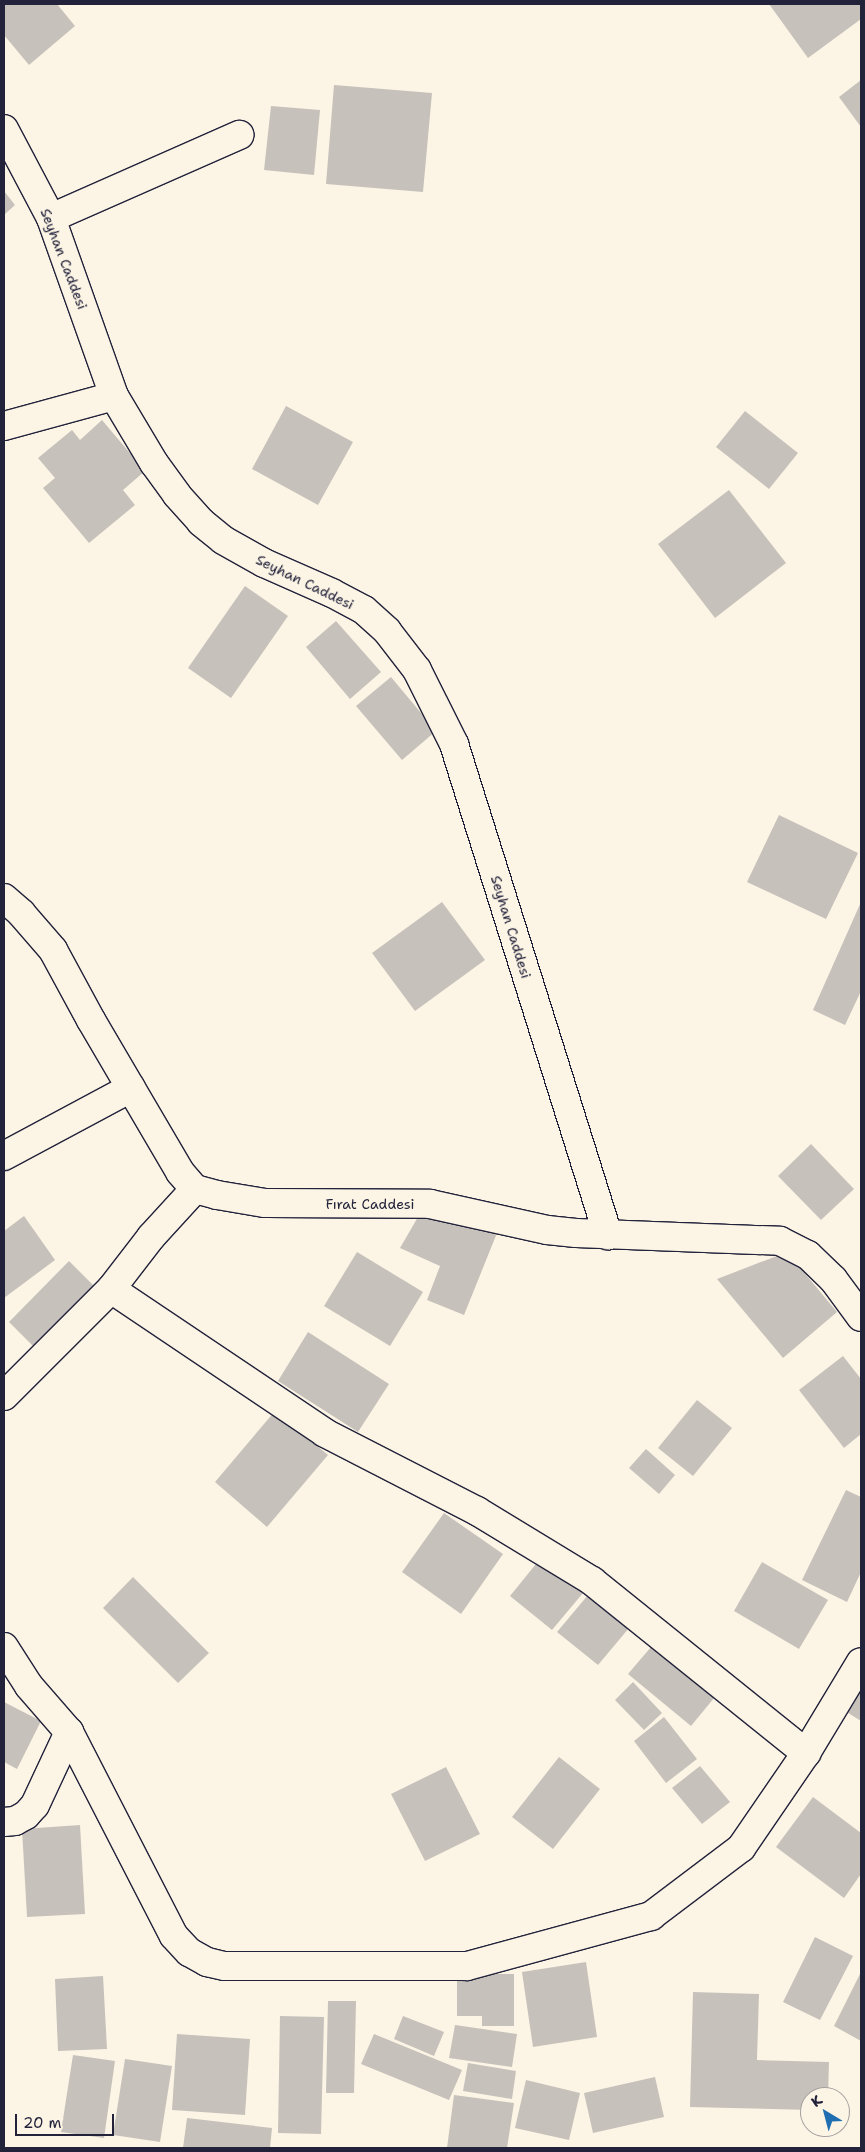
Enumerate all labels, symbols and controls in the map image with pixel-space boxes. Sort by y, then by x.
street label: Seyhan Caddesi [37,206,91,312]
street label: Seyhan Caddesi [253,551,357,613]
street label: Seyhan Caddesi [487,873,535,981]
street label: Fırat Caddesi [326,1196,414,1212]
north arrow [800,2087,850,2137]
text: K [807,2091,826,2111]
scale bar [18,2104,116,2136]
text: 20 m [23,2113,62,2133]

